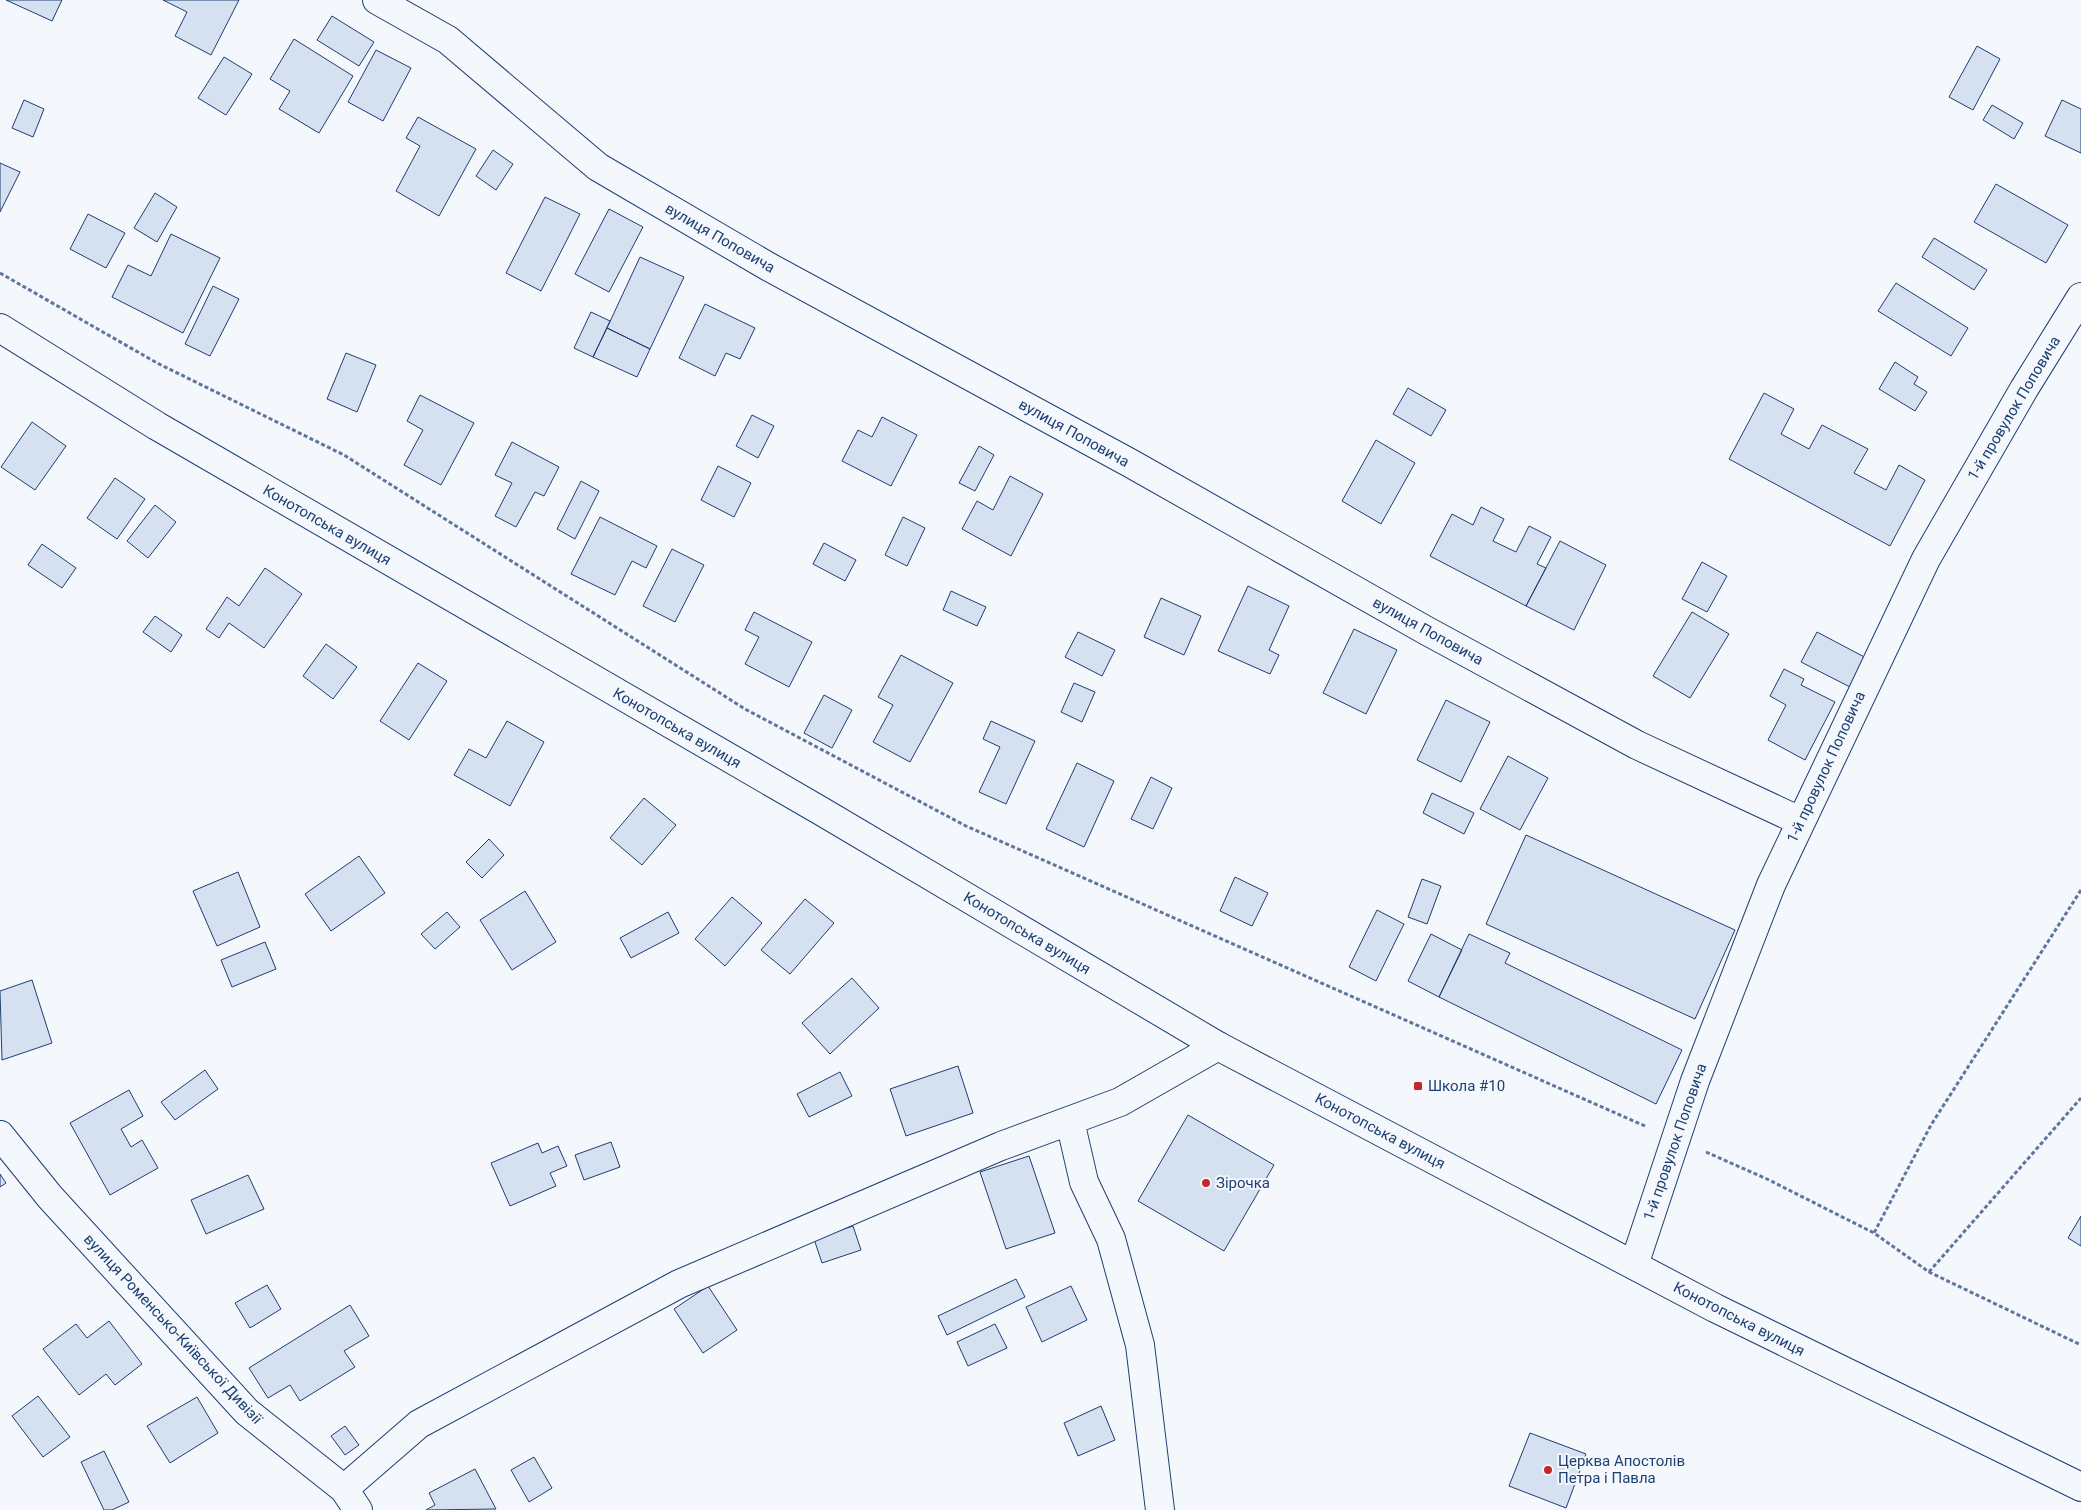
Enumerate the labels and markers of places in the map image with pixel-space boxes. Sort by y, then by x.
place label: Школа #10 [1428,1077,1505,1095]
marker: Школа #10 [1412,1080,1424,1092]
place label: Зірочка [1216,1174,1270,1192]
marker: Зірочка [1200,1177,1212,1189]
place label: Церква Апостолів Петра і Павла [1558,1452,1685,1487]
marker: Церква Апостолів Петра і Павла [1542,1464,1554,1476]

